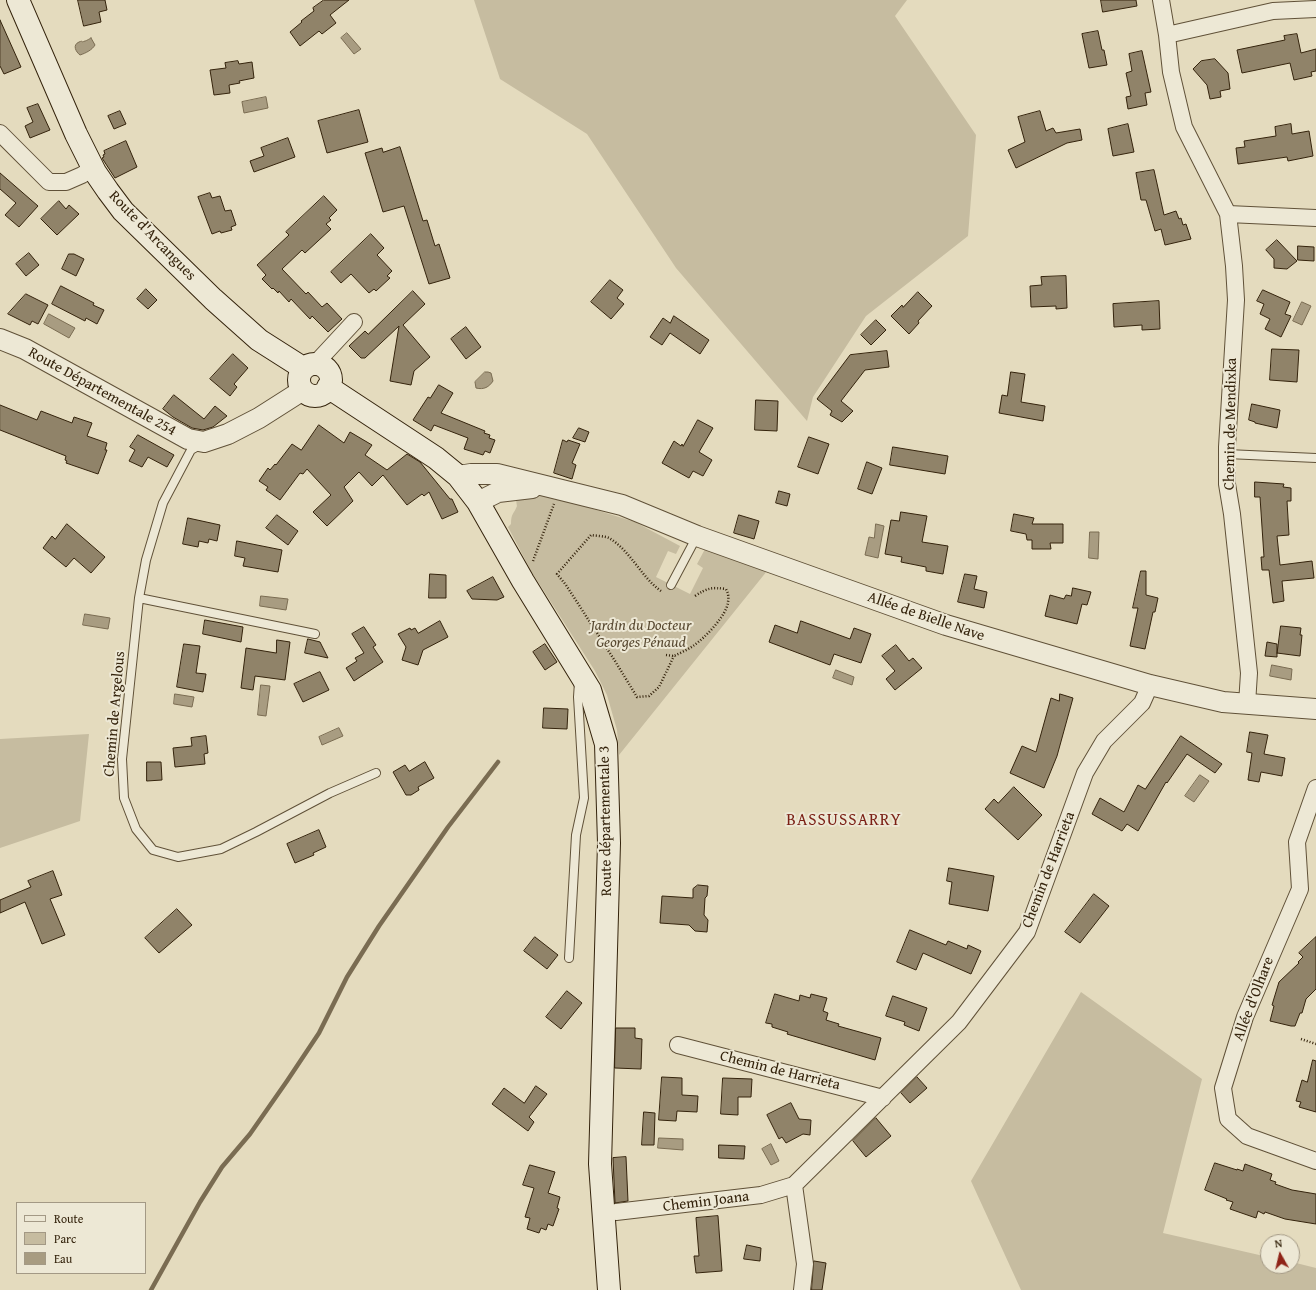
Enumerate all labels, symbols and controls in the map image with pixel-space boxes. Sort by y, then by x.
street label: Route d'Arcangues [105,187,199,285]
street label: Route Départementale 254 [25,344,179,440]
street label: Chemin de Mendixka [1221,358,1241,490]
street label: Allée de Bielle Nave [865,589,987,645]
park label: Jardin du Docteur Georges Pénaud [590,617,692,652]
street label: Chemin de Argelous [101,651,129,777]
street label: Route départementale 3 [596,746,616,896]
street label: Chemin de Harrieta [1019,809,1079,931]
district label: BASSUSSARRY [786,811,902,831]
street label: Allée d'Olhare [1230,954,1278,1044]
street label: Chemin de Harrieta [718,1047,842,1095]
street label: Chemin Joana [662,1188,750,1216]
legend [16,1202,146,1274]
text: Route [54,1210,83,1227]
text: Parc [54,1230,76,1247]
north arrow [1260,1234,1300,1274]
text: N [1274,1235,1283,1252]
text: Eau [54,1250,72,1267]

